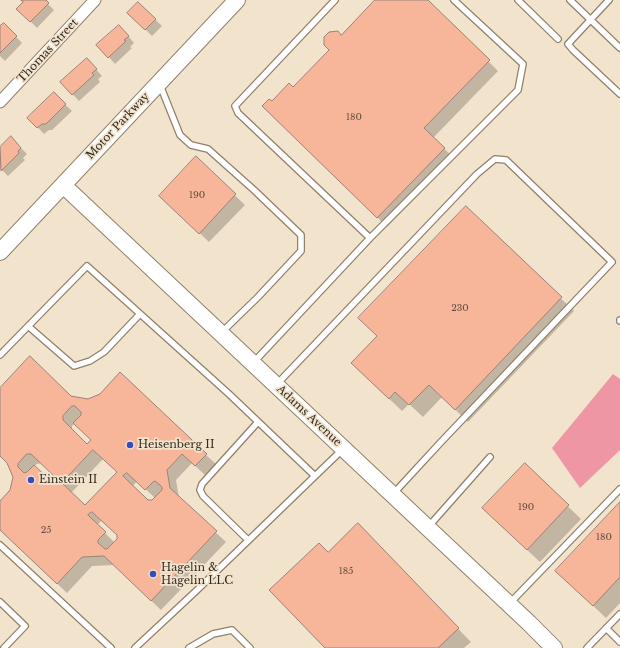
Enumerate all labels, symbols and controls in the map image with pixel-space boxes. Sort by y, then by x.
street label: Thomas Street [15,16,81,86]
street label: Motor Parkway [84,90,152,162]
house number: 180 [346,112,362,122]
house number: 190 [189,190,205,200]
house number: 230 [451,303,469,313]
street label: Adams Avenue [274,383,344,449]
place label: Heisenberg II [138,438,214,452]
marker: Heisenberg II [125,440,135,450]
place label: Einstein II [39,473,97,487]
marker: Einstein II [26,475,36,485]
house number: 190 [518,502,534,512]
house number: 25 [41,525,51,535]
house number: 180 [596,532,612,542]
place label: Hagelin & Hagelin LLC [161,561,233,587]
house number: 185 [339,566,353,576]
marker: Hagelin & Hagelin LLC [148,569,158,579]

